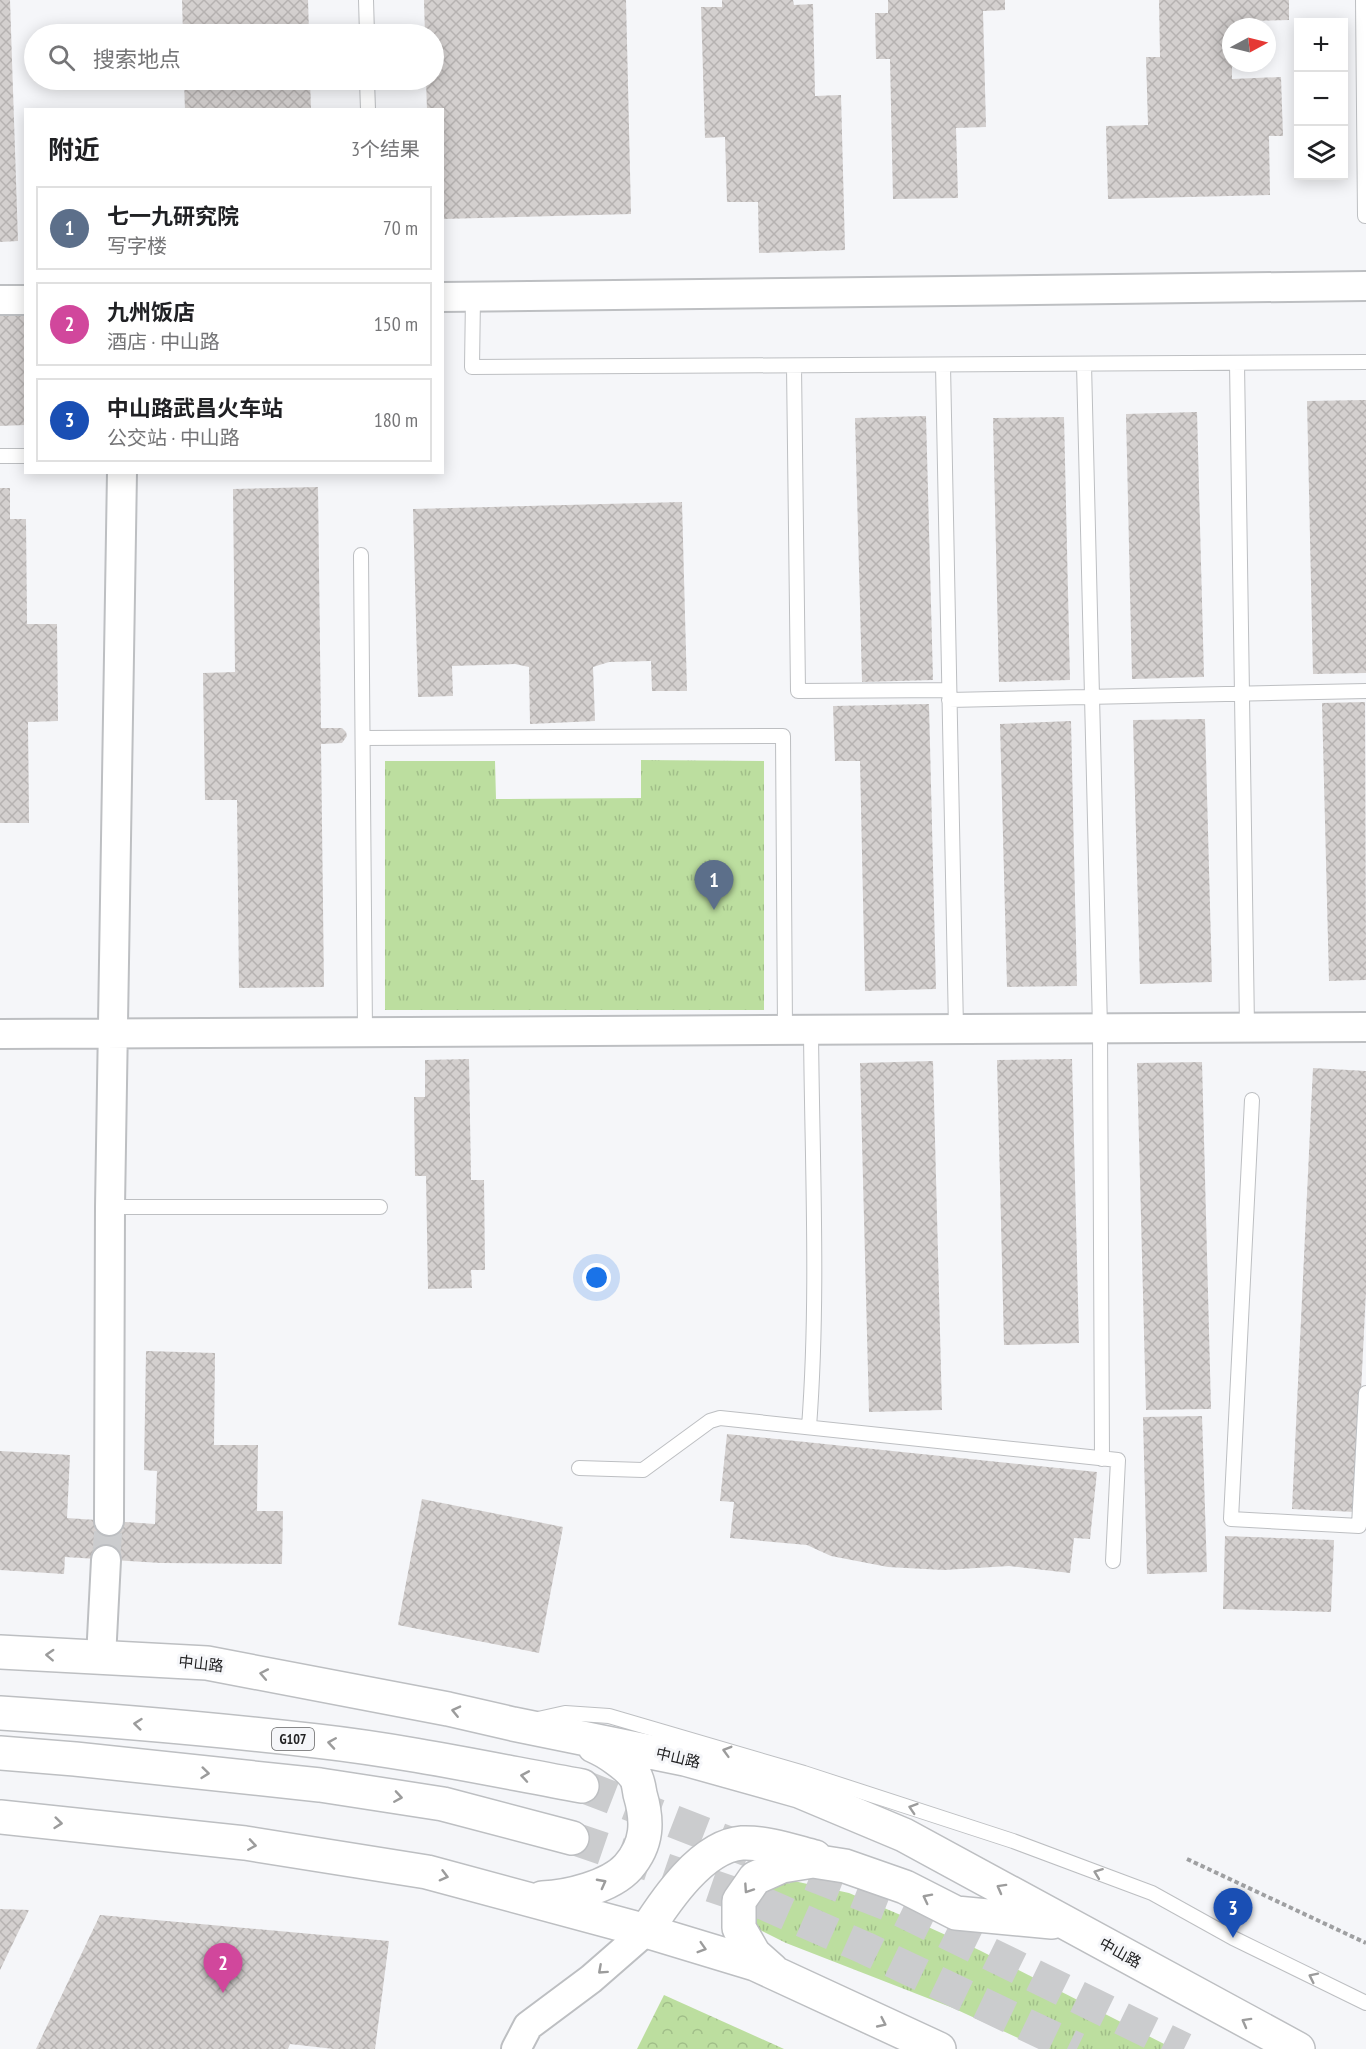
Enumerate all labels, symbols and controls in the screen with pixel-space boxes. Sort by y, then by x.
north arrow [1222,18,1276,72]
map controls [1294,18,1348,180]
button: + [1294,18,1348,72]
search box [24,24,444,90]
icon: search [45,41,78,74]
text: 搜索地点 [93,45,181,73]
button: − [1294,72,1348,126]
button: layers [1294,126,1348,180]
text: 附近 [48,133,100,166]
text: 3个结果 [351,136,420,162]
text: 七一九研究院 [107,202,239,230]
text: 1 [65,215,74,241]
text: 70 m [383,215,418,241]
text: 写字楼 [107,233,167,259]
text: 九州饭店 [107,298,195,326]
text: 2 [65,311,74,337]
text: 150 m [374,311,418,337]
text: 酒店 · 中山路 [107,329,220,355]
text: 中山路武昌火车站 [107,394,283,422]
text: 3 [65,407,74,433]
text: 180 m [374,407,418,433]
text: 公交站 · 中山路 [107,425,240,451]
pin: 1 [694,860,734,910]
your location [582,1263,611,1292]
one-way arrow [45,1648,54,1661]
street label: 中山路 [178,1652,224,1675]
one-way arrow [260,1668,270,1681]
one-way arrow [451,1705,461,1718]
one-way arrow [134,1718,143,1731]
road number: G107 [272,1728,314,1750]
one-way arrow [328,1738,337,1750]
street label: 中山路 [654,1743,702,1772]
one-way arrow [722,1746,733,1758]
one-way arrow [200,1766,209,1779]
one-way arrow [520,1770,530,1783]
one-way arrow [393,1790,403,1803]
one-way arrow [908,1803,919,1816]
one-way arrow [54,1816,63,1829]
one-way arrow [247,1838,257,1850]
one-way arrow [1093,1867,1103,1880]
one-way arrow [439,1869,449,1882]
one-way arrow [596,1879,606,1890]
one-way arrow [744,1882,755,1893]
one-way arrow [997,1884,1007,1895]
pin: 3 [1214,1888,1252,1938]
one-way arrow [923,1894,934,1906]
street label: 中山路 [1096,1933,1145,1972]
one-way arrow [696,1941,707,1953]
pin: 2 [204,1944,242,1993]
one-way arrow [598,1963,609,1974]
one-way arrow [1309,1973,1320,1984]
one-way arrow [875,2015,886,2027]
one-way arrow [1242,2018,1252,2029]

